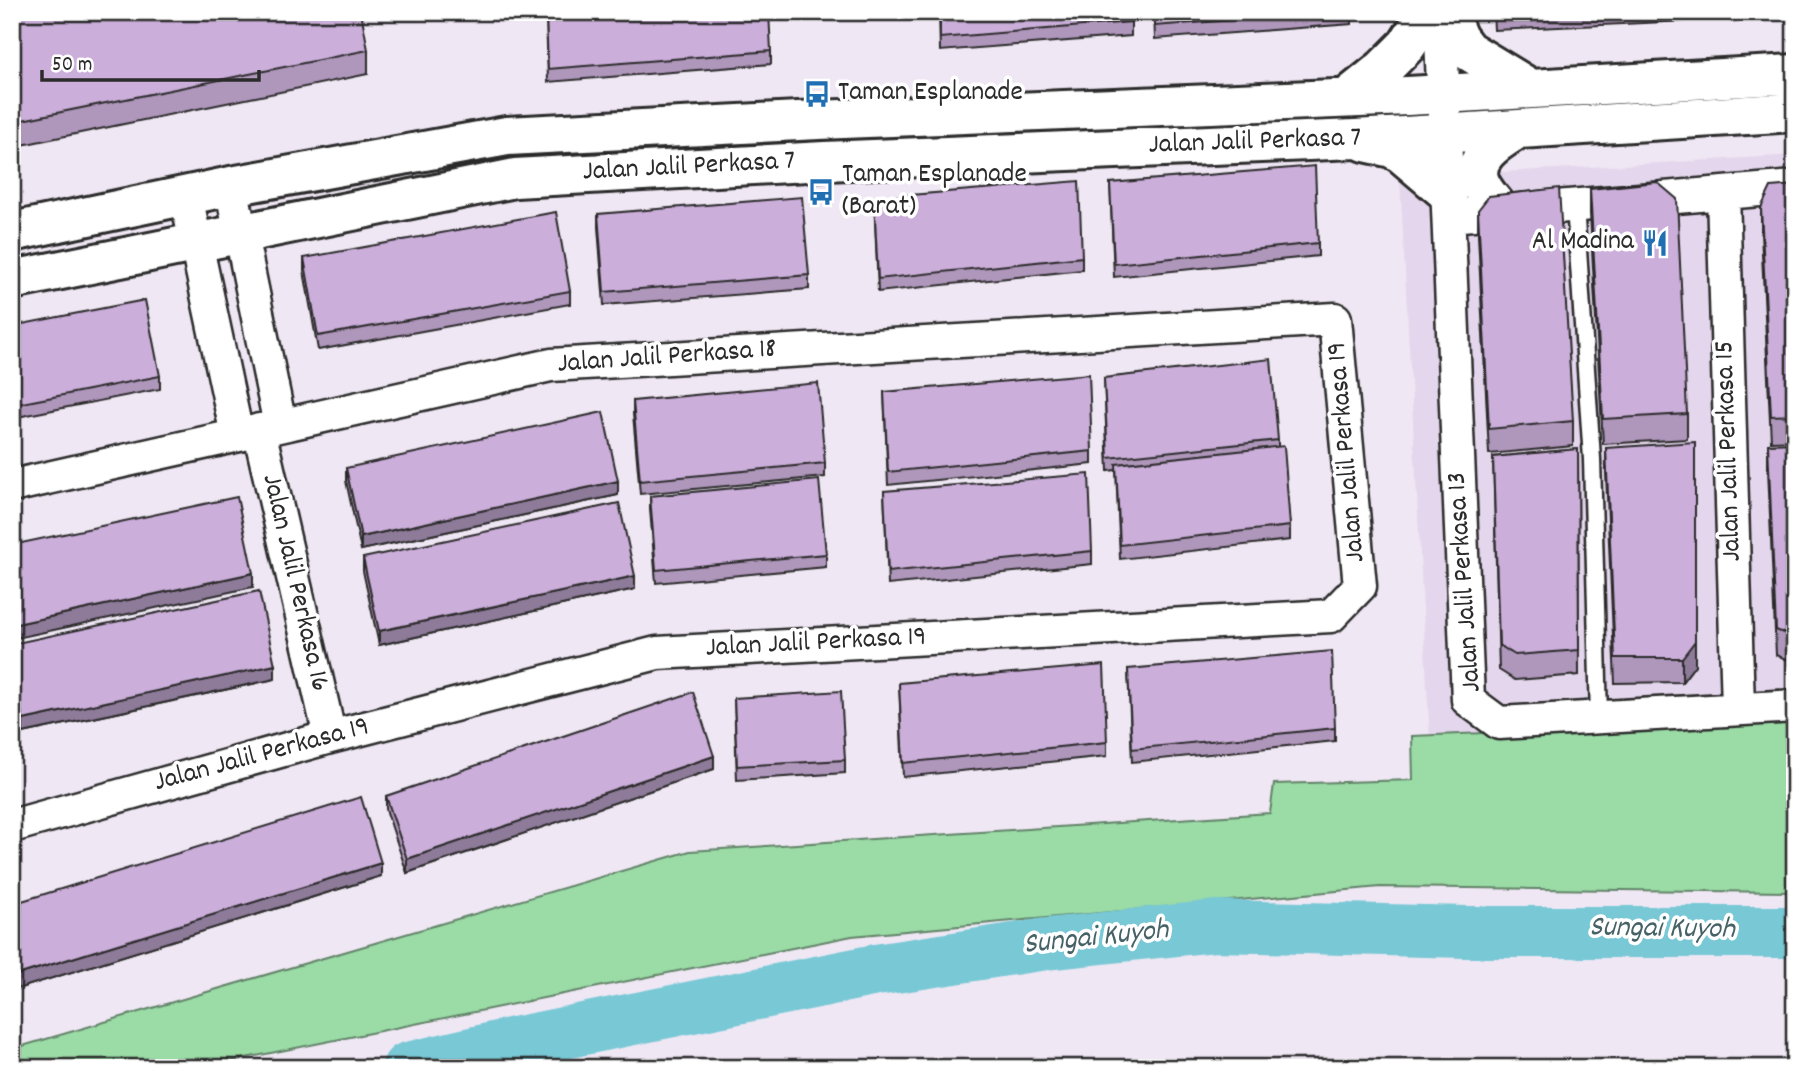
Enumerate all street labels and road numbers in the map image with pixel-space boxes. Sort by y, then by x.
street label: Jalan Jalil Perkasa 7 [1148,119,1362,167]
street label: Jalan Jalil Perkasa 7 [582,142,796,194]
street label: Jalan Jalil Perkasa 18 [556,330,778,386]
street label: Jalan Jalil Perkasa 19 [1318,340,1378,564]
street label: Jalan Jalil Perkasa 15 [1706,340,1754,562]
street label: Jalan Jalil Perkasa 16 [250,470,338,696]
street label: Jalan Jalil Perkasa 13 [1438,471,1494,693]
street label: Jalan Jalil Perkasa 19 [705,618,927,670]
street label: Jalan Jalil Perkasa 19 [150,708,374,804]

